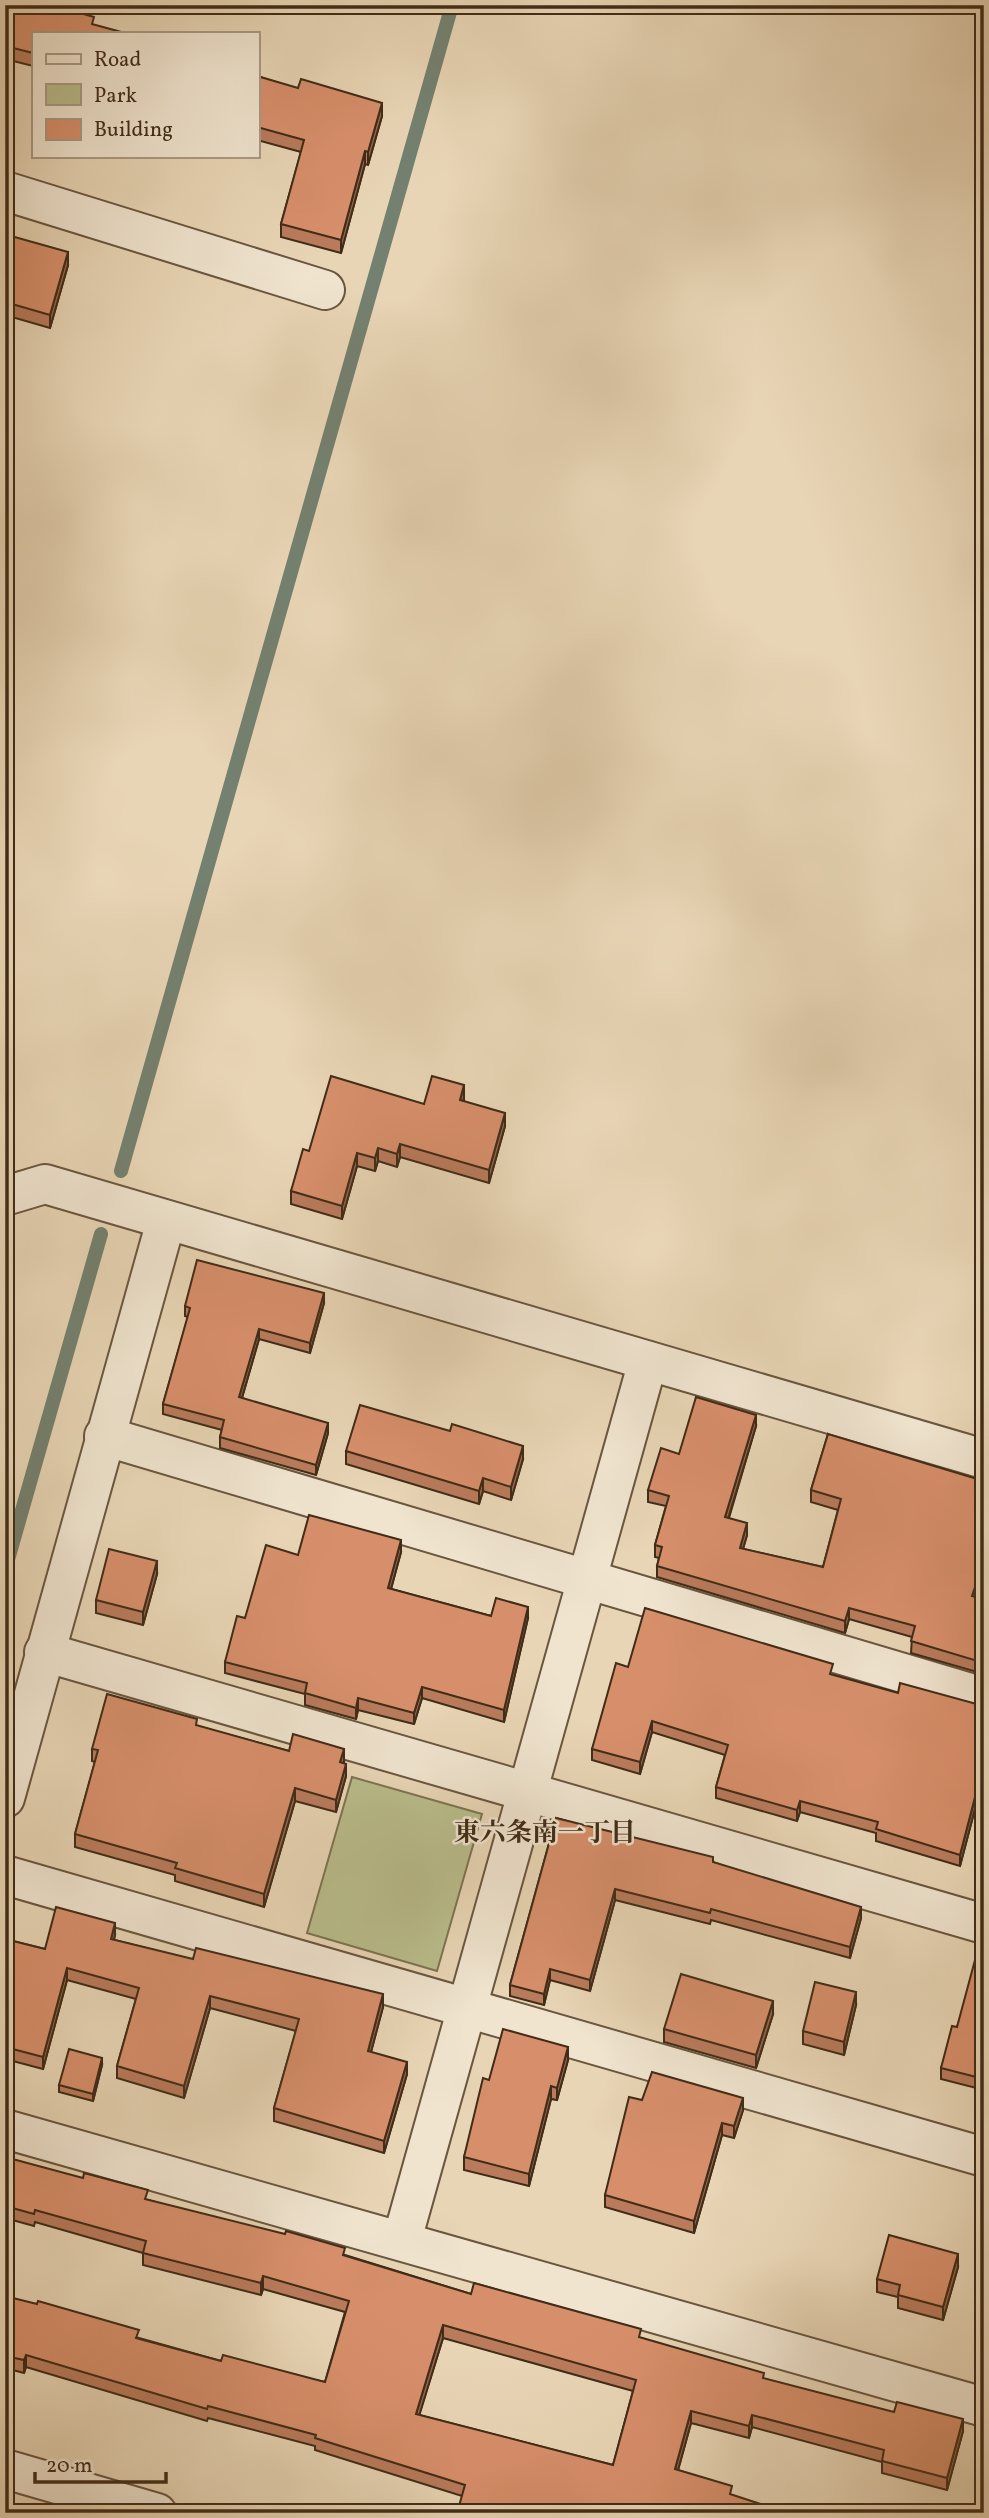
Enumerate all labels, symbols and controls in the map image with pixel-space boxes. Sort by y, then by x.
legend [32,32,259,158]
text: Road [94,46,141,75]
text: Park [94,82,137,111]
text: Building [94,116,173,145]
district label: 東六条南一丁目 [454,1816,636,1852]
scale bar [35,2441,166,2485]
text: 20 m [46,2452,92,2481]

